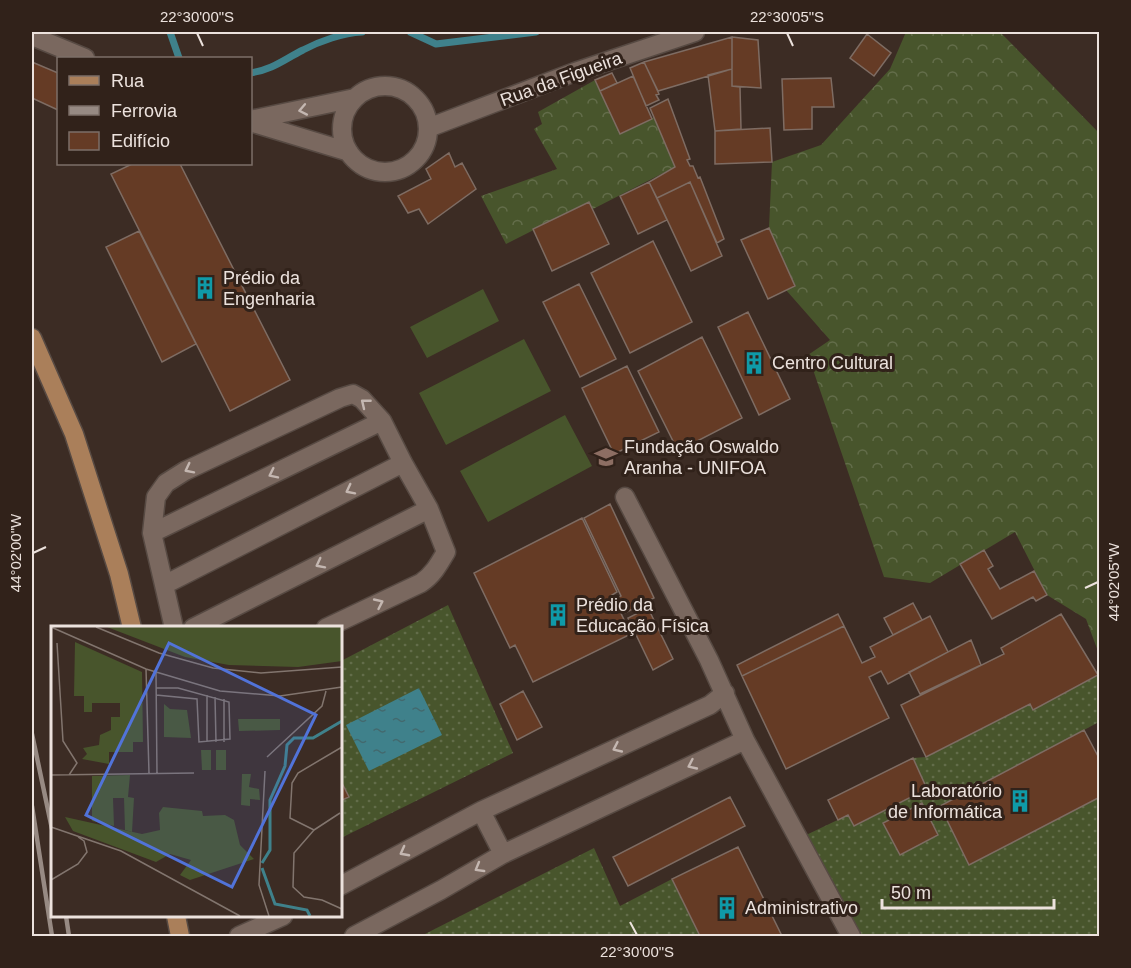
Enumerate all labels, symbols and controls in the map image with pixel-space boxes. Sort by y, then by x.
text: 22°30'00"S [160,8,234,25]
text: 22°30'05"S [750,8,824,25]
street label: Rua da Figueira [497,47,626,110]
legend [57,57,252,165]
text: Rua [111,71,145,91]
text: Ferrovia [111,101,178,121]
one-way arrow [298,103,308,116]
text: Edifício [111,131,170,151]
place label: Prédio da Engenharia [223,268,316,309]
building icon: Prédio da Engenharia [192,275,218,301]
building icon: Centro Cultural [741,350,767,376]
place label: Centro Cultural [772,353,893,373]
one-way arrow [361,399,372,410]
place label: Fundação Oswaldo Aranha - UNIFOA [624,437,779,478]
school or university icon: Fundação Oswaldo Aranha - UNIFOA [593,444,619,470]
one-way arrow [185,462,196,473]
one-way arrow [268,467,279,479]
one-way arrow [346,483,357,494]
text: 44°02'00"W [7,513,24,592]
text: 44°02'05"W [1105,542,1122,621]
one-way arrow [316,556,327,568]
place label: Prédio da Educação Física [576,595,710,636]
one-way arrow [372,598,383,610]
building icon: Prédio da Educação Física [545,602,571,628]
inset map [51,626,342,917]
one-way arrow [612,741,623,753]
one-way arrow [688,758,699,770]
place label: Laboratório de Informática [888,781,1003,822]
building icon: Laboratório de Informática [1007,788,1033,814]
one-way arrow [400,845,410,856]
one-way arrow [475,860,485,872]
scale bar [882,872,1054,910]
text: 50 m [891,883,931,903]
building icon: Administrativo [714,895,740,921]
place label: Administrativo [745,898,858,918]
text: 22°30'00"S [600,943,674,960]

